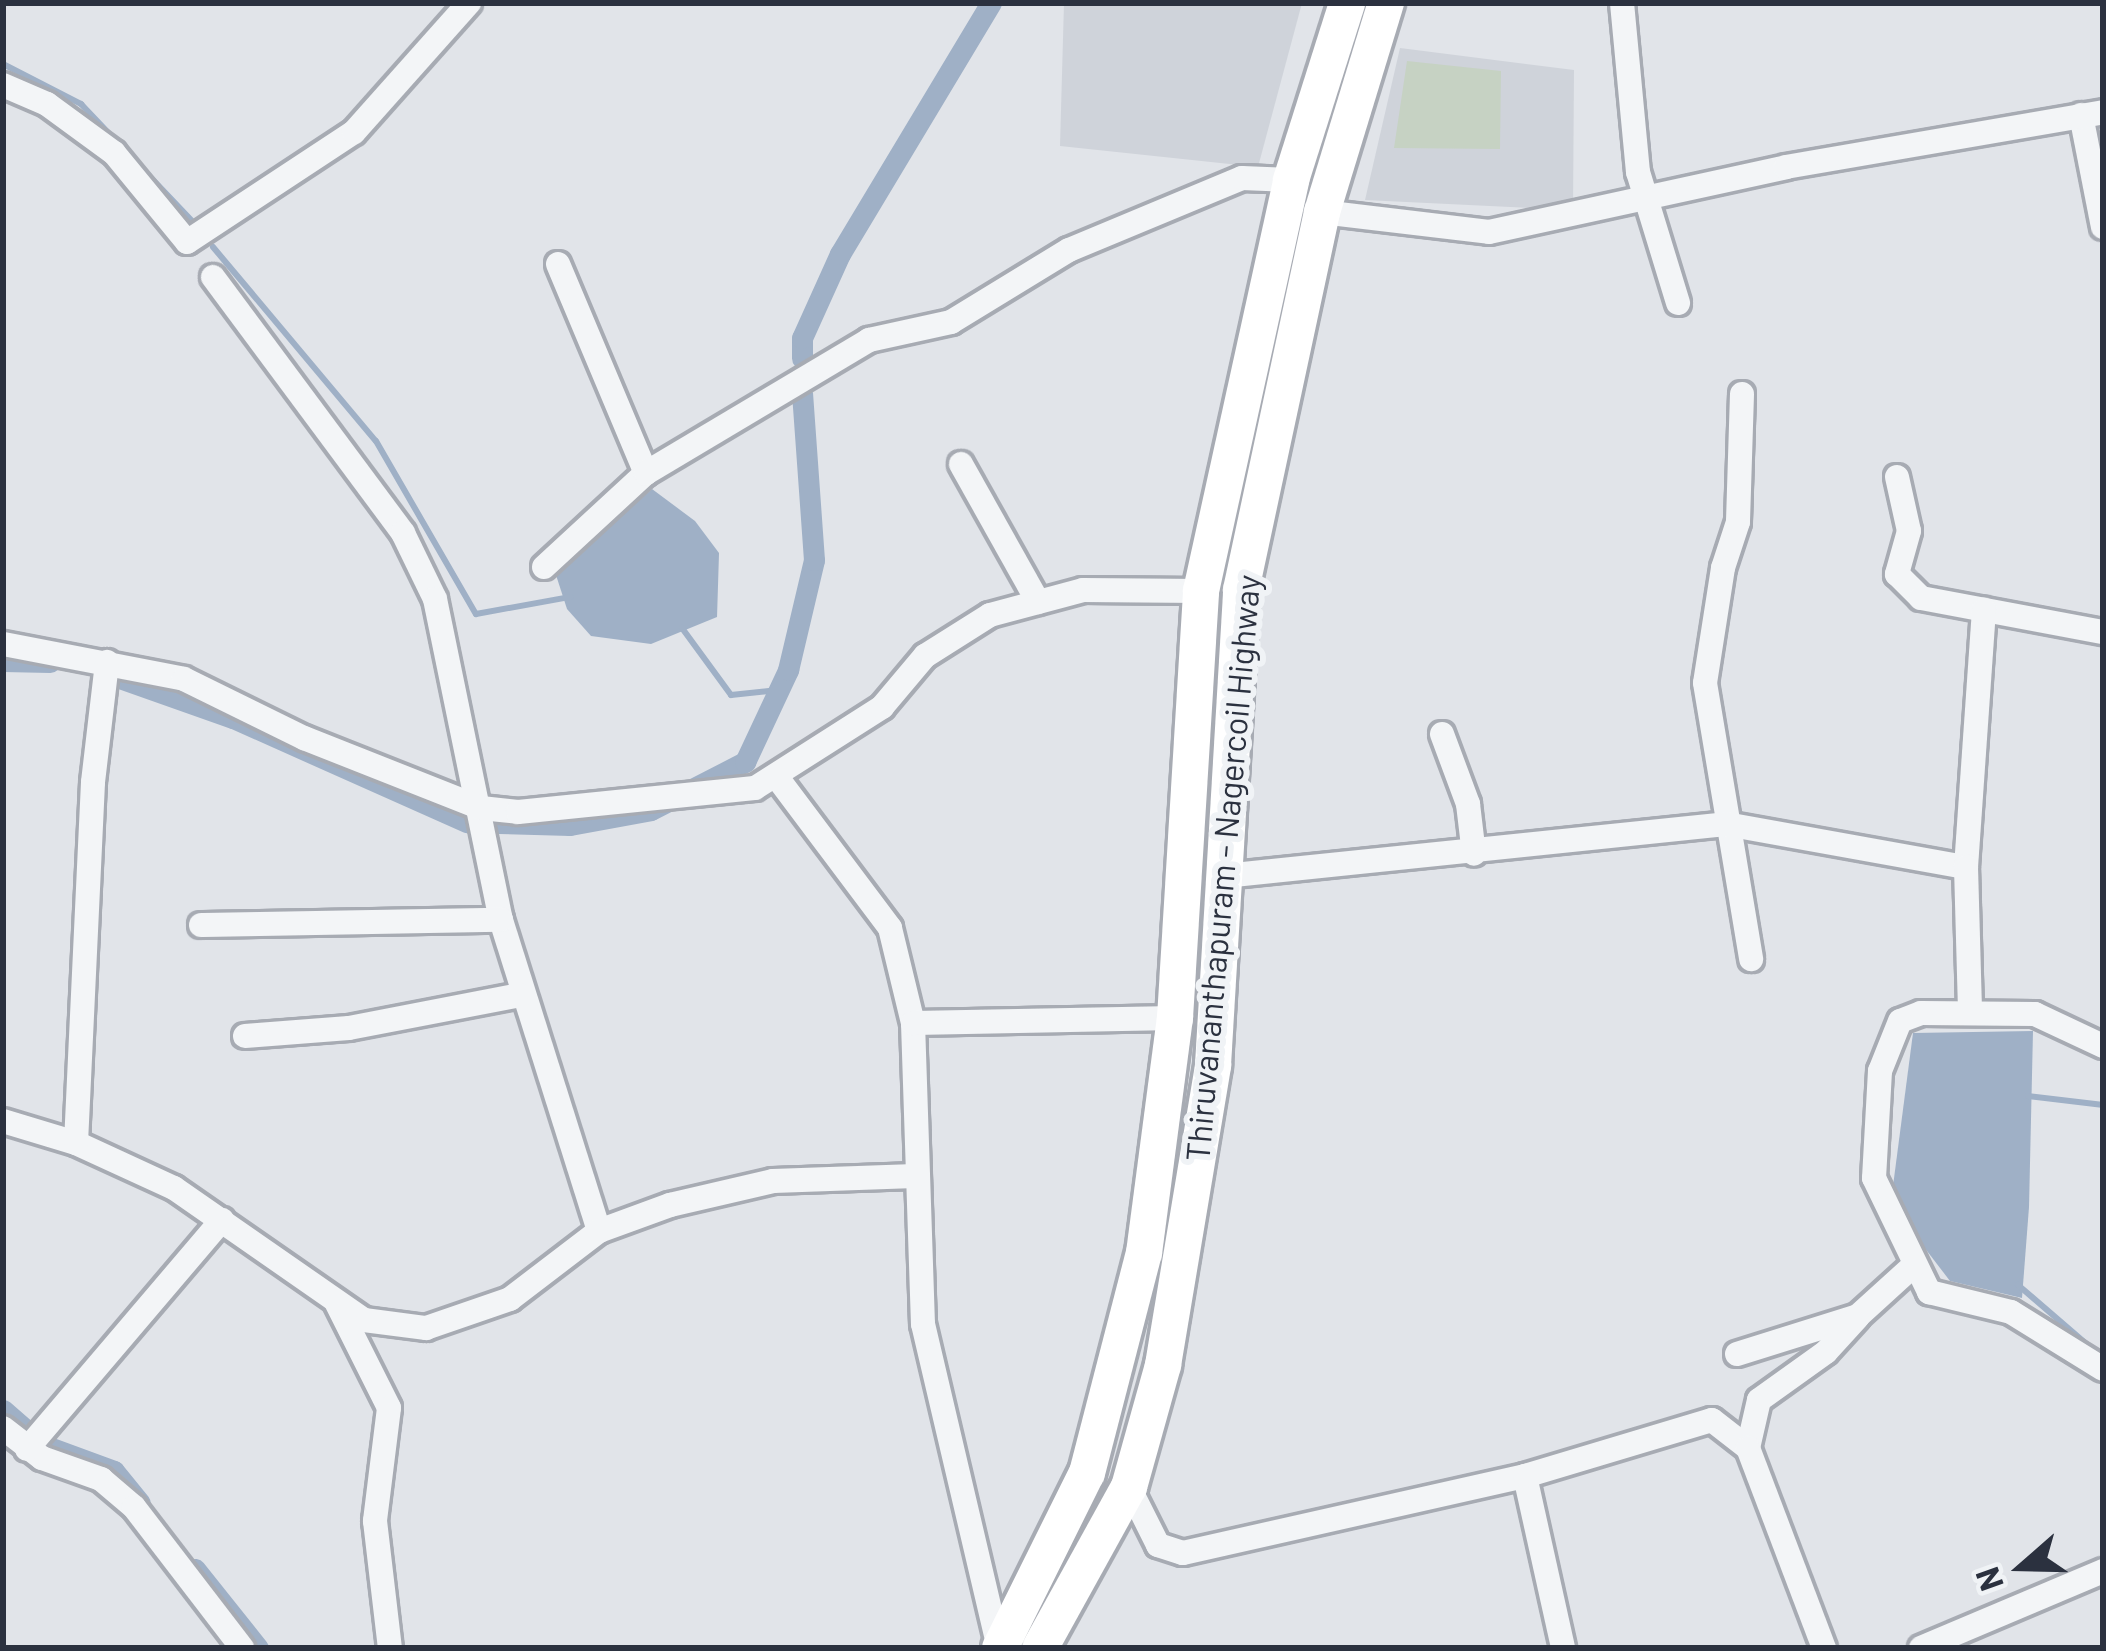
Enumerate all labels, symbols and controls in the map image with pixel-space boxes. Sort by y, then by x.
street label: Thiruvananthapuram - Nagercoil Highway [1178,573,1268,1163]
north arrow [1962,1507,2082,1627]
text: N [1966,1562,2011,1596]

